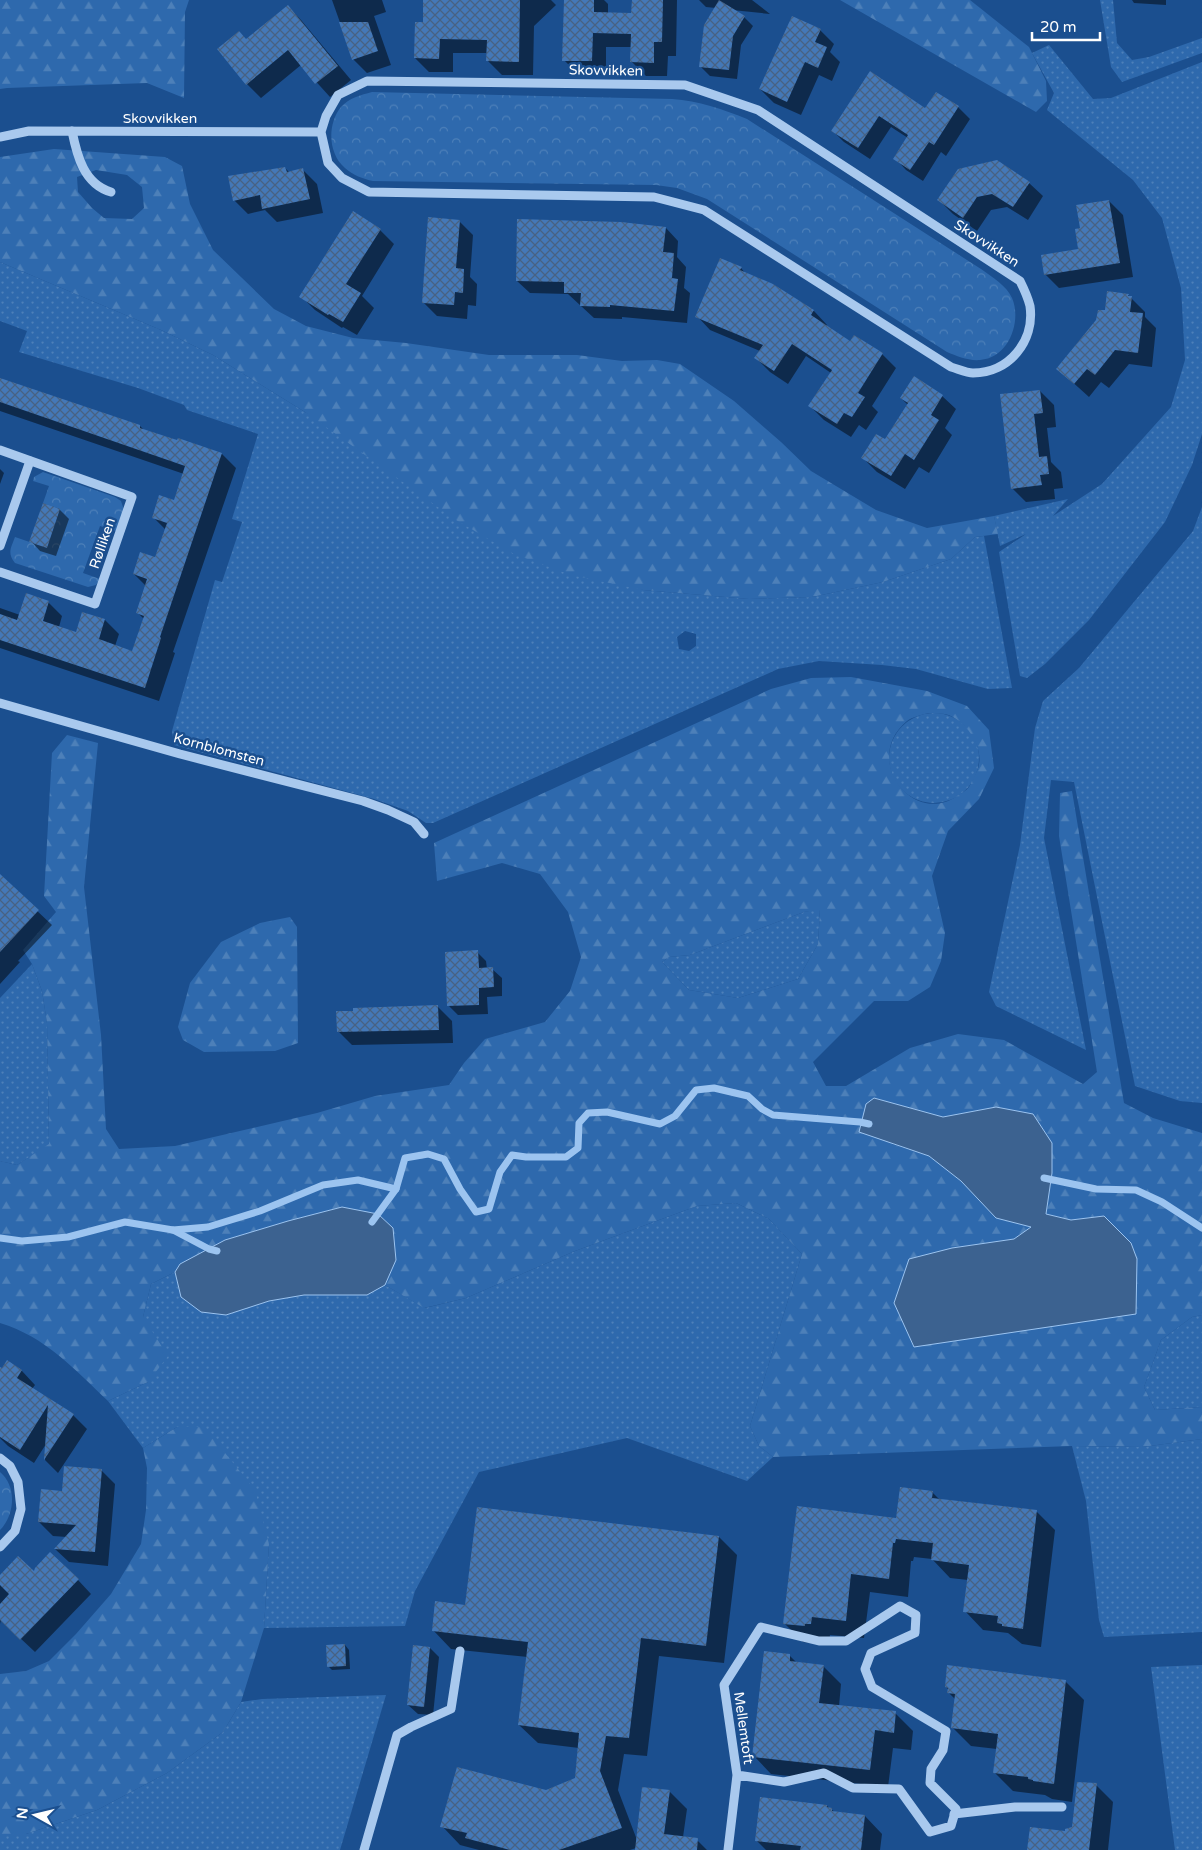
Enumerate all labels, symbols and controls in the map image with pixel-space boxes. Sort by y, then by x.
scale bar [1032,10,1100,42]
text: 20 m [1040,18,1077,36]
street label: Skovvikken [569,61,643,80]
street label: Skovvikken [123,110,197,127]
street label: Skovvikken [951,216,1023,271]
street label: Rølliken [86,515,119,571]
street label: Kornblomsten [171,729,266,770]
street label: Mellemtoft [730,1691,757,1766]
north arrow [10,1790,60,1840]
text: N [13,1807,32,1820]

